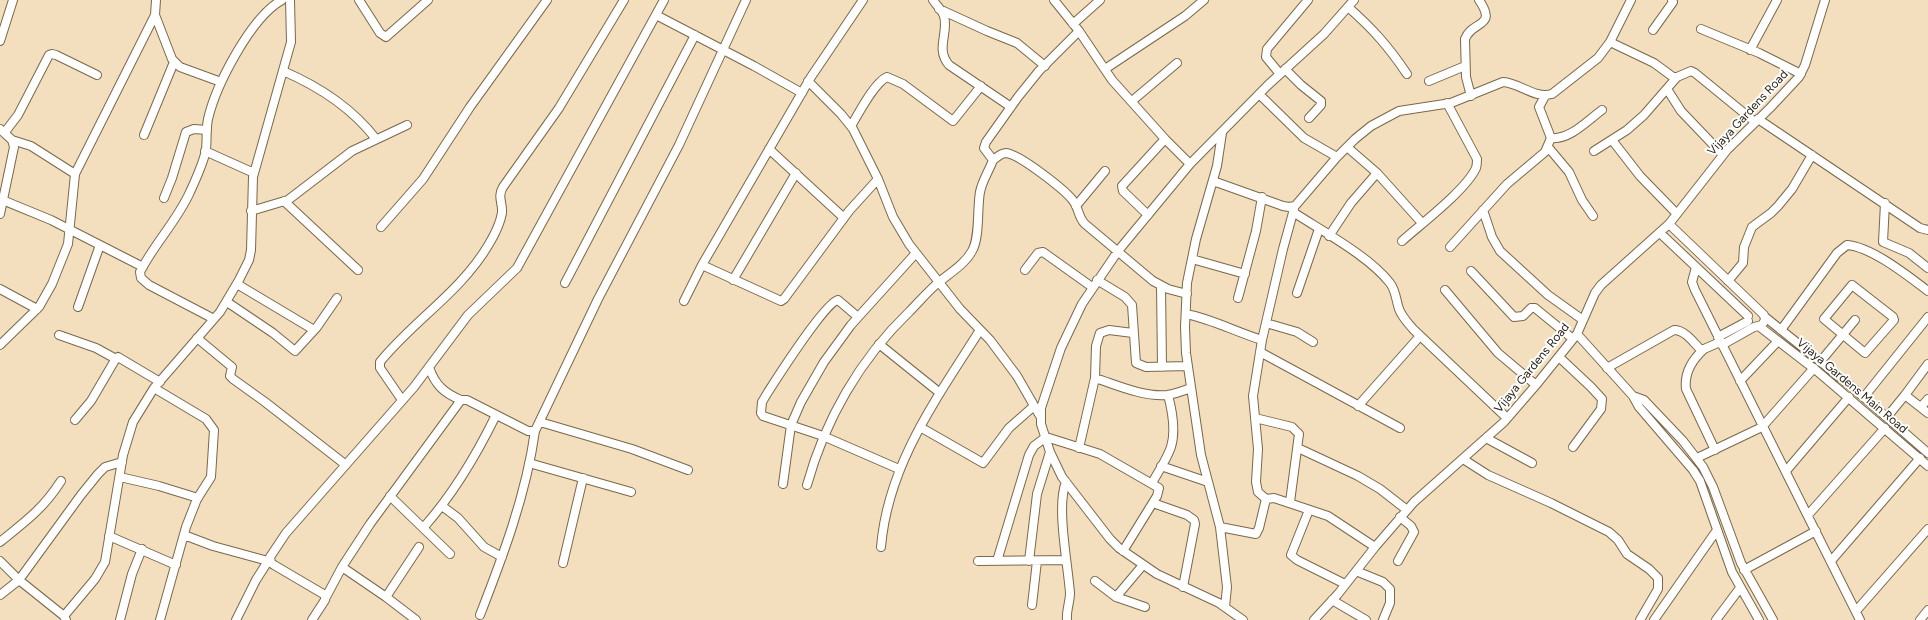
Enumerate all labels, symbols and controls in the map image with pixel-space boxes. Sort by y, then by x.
street label: Vijaya Gardens Road [1705,67,1791,159]
street label: Vijaya Gardens Road [1491,320,1573,416]
street label: Vijaya Gardens Main Road [1794,335,1910,437]

